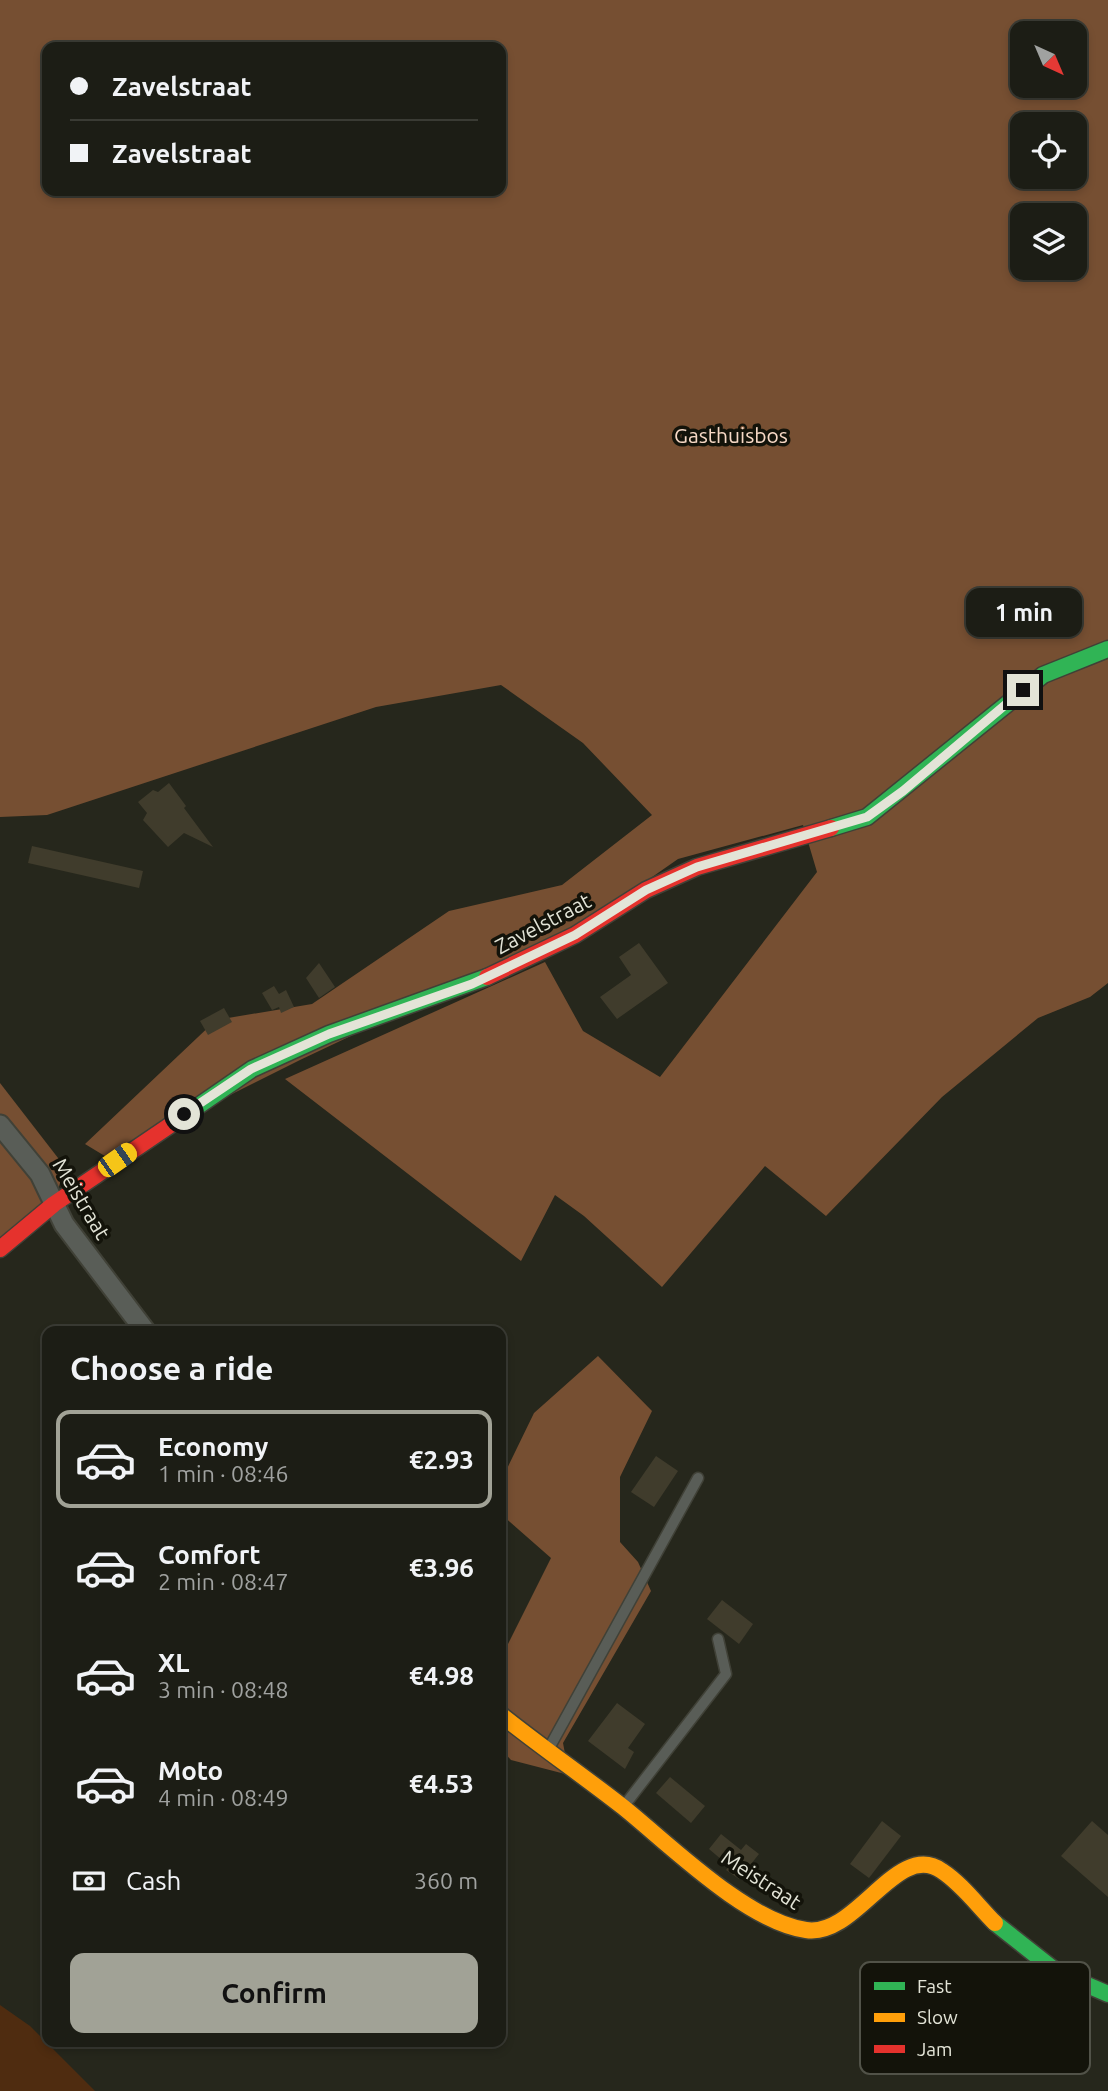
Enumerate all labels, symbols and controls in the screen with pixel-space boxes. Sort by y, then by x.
north arrow [1010,21,1087,98]
map controls [1010,21,1087,280]
text: Zavelstraat [112,72,252,101]
button: locate [1010,112,1087,189]
text: Zavelstraat [112,139,252,168]
button: layers [1010,203,1087,280]
park label: Gasthuisbos [674,423,788,447]
callout: 1 min [965,588,1081,638]
text: 1 min [995,600,1053,625]
route end [1007,674,1039,706]
street label: Zavelstraat [490,888,595,958]
route start [168,1098,200,1130]
car [94,1139,141,1181]
street label: Meistraat [48,1154,115,1243]
text: Choose a ride [70,1350,273,1386]
icon: car [74,1428,137,1491]
text: Economy [158,1432,268,1461]
text: €2.93 [409,1445,474,1474]
text: 1 min · 08:46 [158,1461,289,1486]
icon: car [74,1536,137,1599]
text: Comfort [158,1540,261,1569]
text: €3.96 [409,1553,474,1582]
text: 2 min · 08:47 [158,1569,289,1594]
icon: car [74,1644,137,1707]
text: XL [158,1648,189,1677]
text: €4.98 [409,1661,474,1690]
text: 3 min · 08:48 [158,1677,289,1702]
icon: car [74,1752,137,1815]
text: Moto [158,1756,223,1785]
text: €4.53 [409,1769,474,1798]
text: 4 min · 08:49 [158,1785,289,1810]
street label: Meistraat [717,1845,806,1914]
icon: cash [70,1862,108,1900]
text: Cash [126,1866,181,1895]
text: 360 m [414,1868,478,1893]
button: Confirm [70,1953,478,2033]
legend [860,1962,1090,2074]
text: Fast [917,1975,952,1997]
text: Slow [917,2006,958,2028]
text: Jam [917,2038,953,2060]

